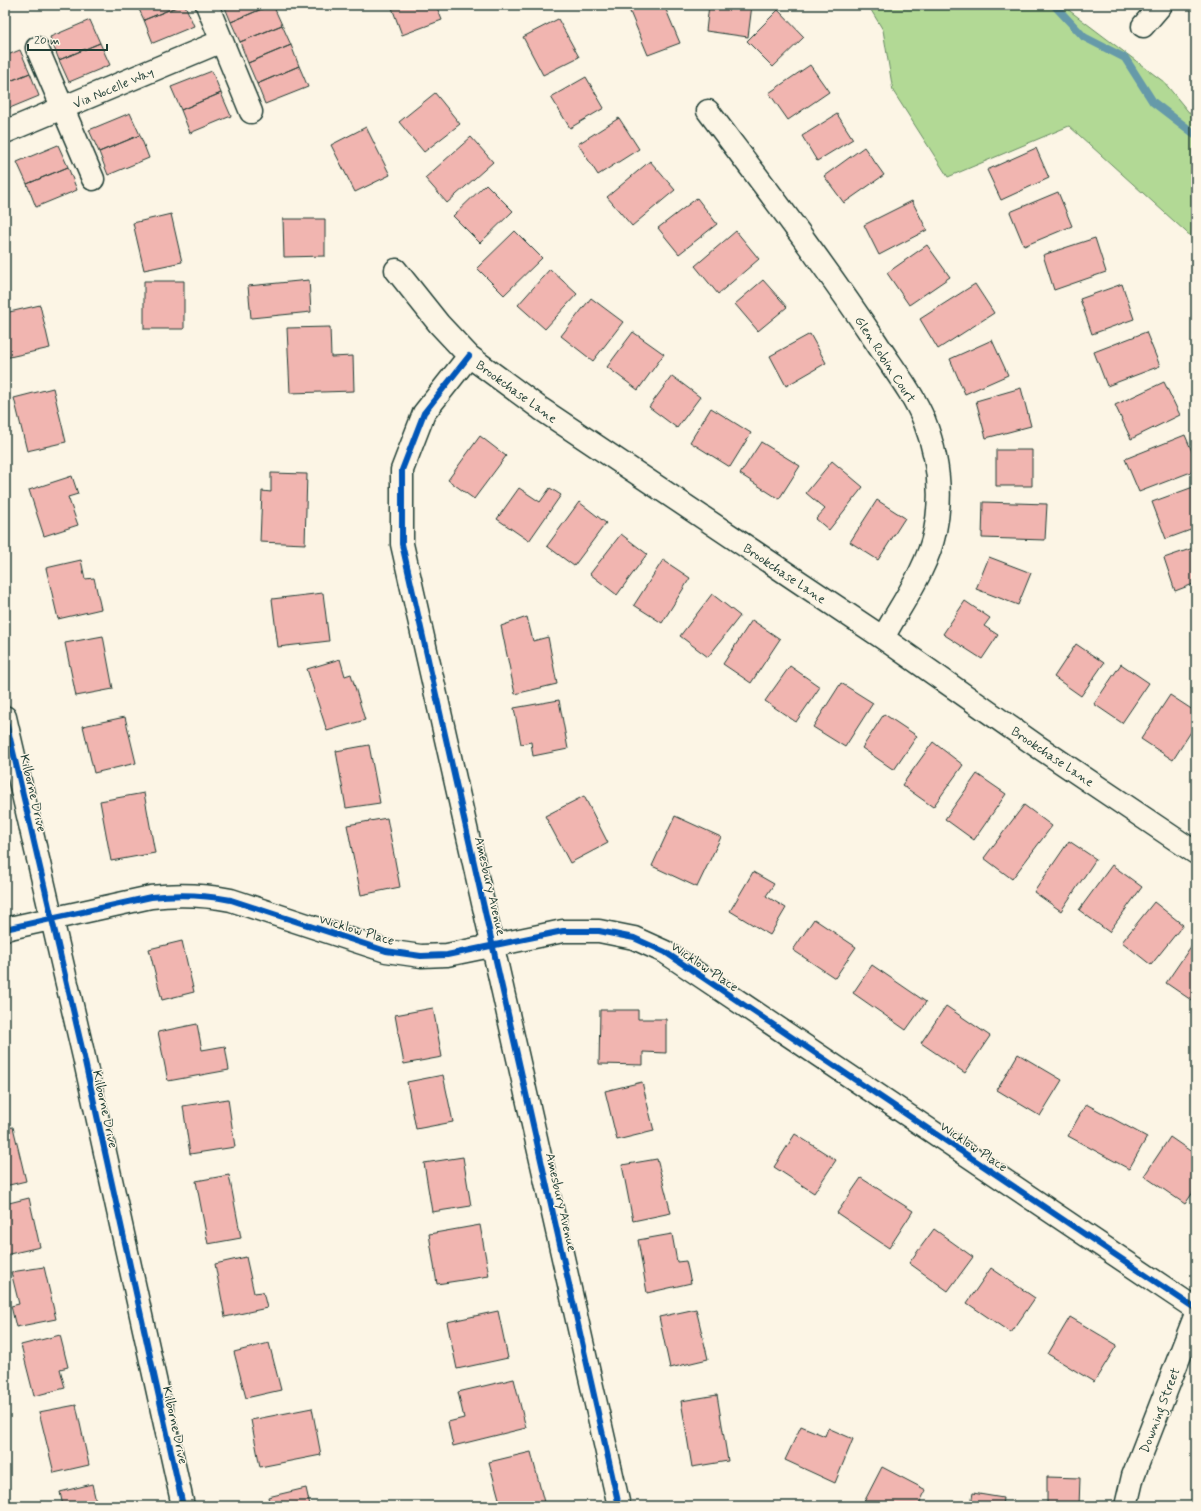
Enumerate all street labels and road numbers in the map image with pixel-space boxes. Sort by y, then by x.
street label: Via Nocelle Way [71,64,157,113]
street label: Glen Robin Court [850,313,919,406]
street label: Brookchase Lane [472,357,560,427]
street label: Brookchase Lane [739,540,829,608]
street label: Brookchase Lane [1007,723,1097,791]
street label: Kilborne Drive [15,753,50,834]
street label: Amesbury Avenue [470,835,509,937]
street label: Wicklow Place [317,911,396,950]
street label: Wicklow Place [667,938,741,996]
street label: Kilborne Drive [88,1069,121,1150]
street label: Wicklow Place [936,1118,1010,1176]
street label: Amesbury Avenue [541,1151,580,1253]
street label: Downing Street [1136,1365,1186,1456]
street label: Kilborne Drive [158,1385,191,1466]

